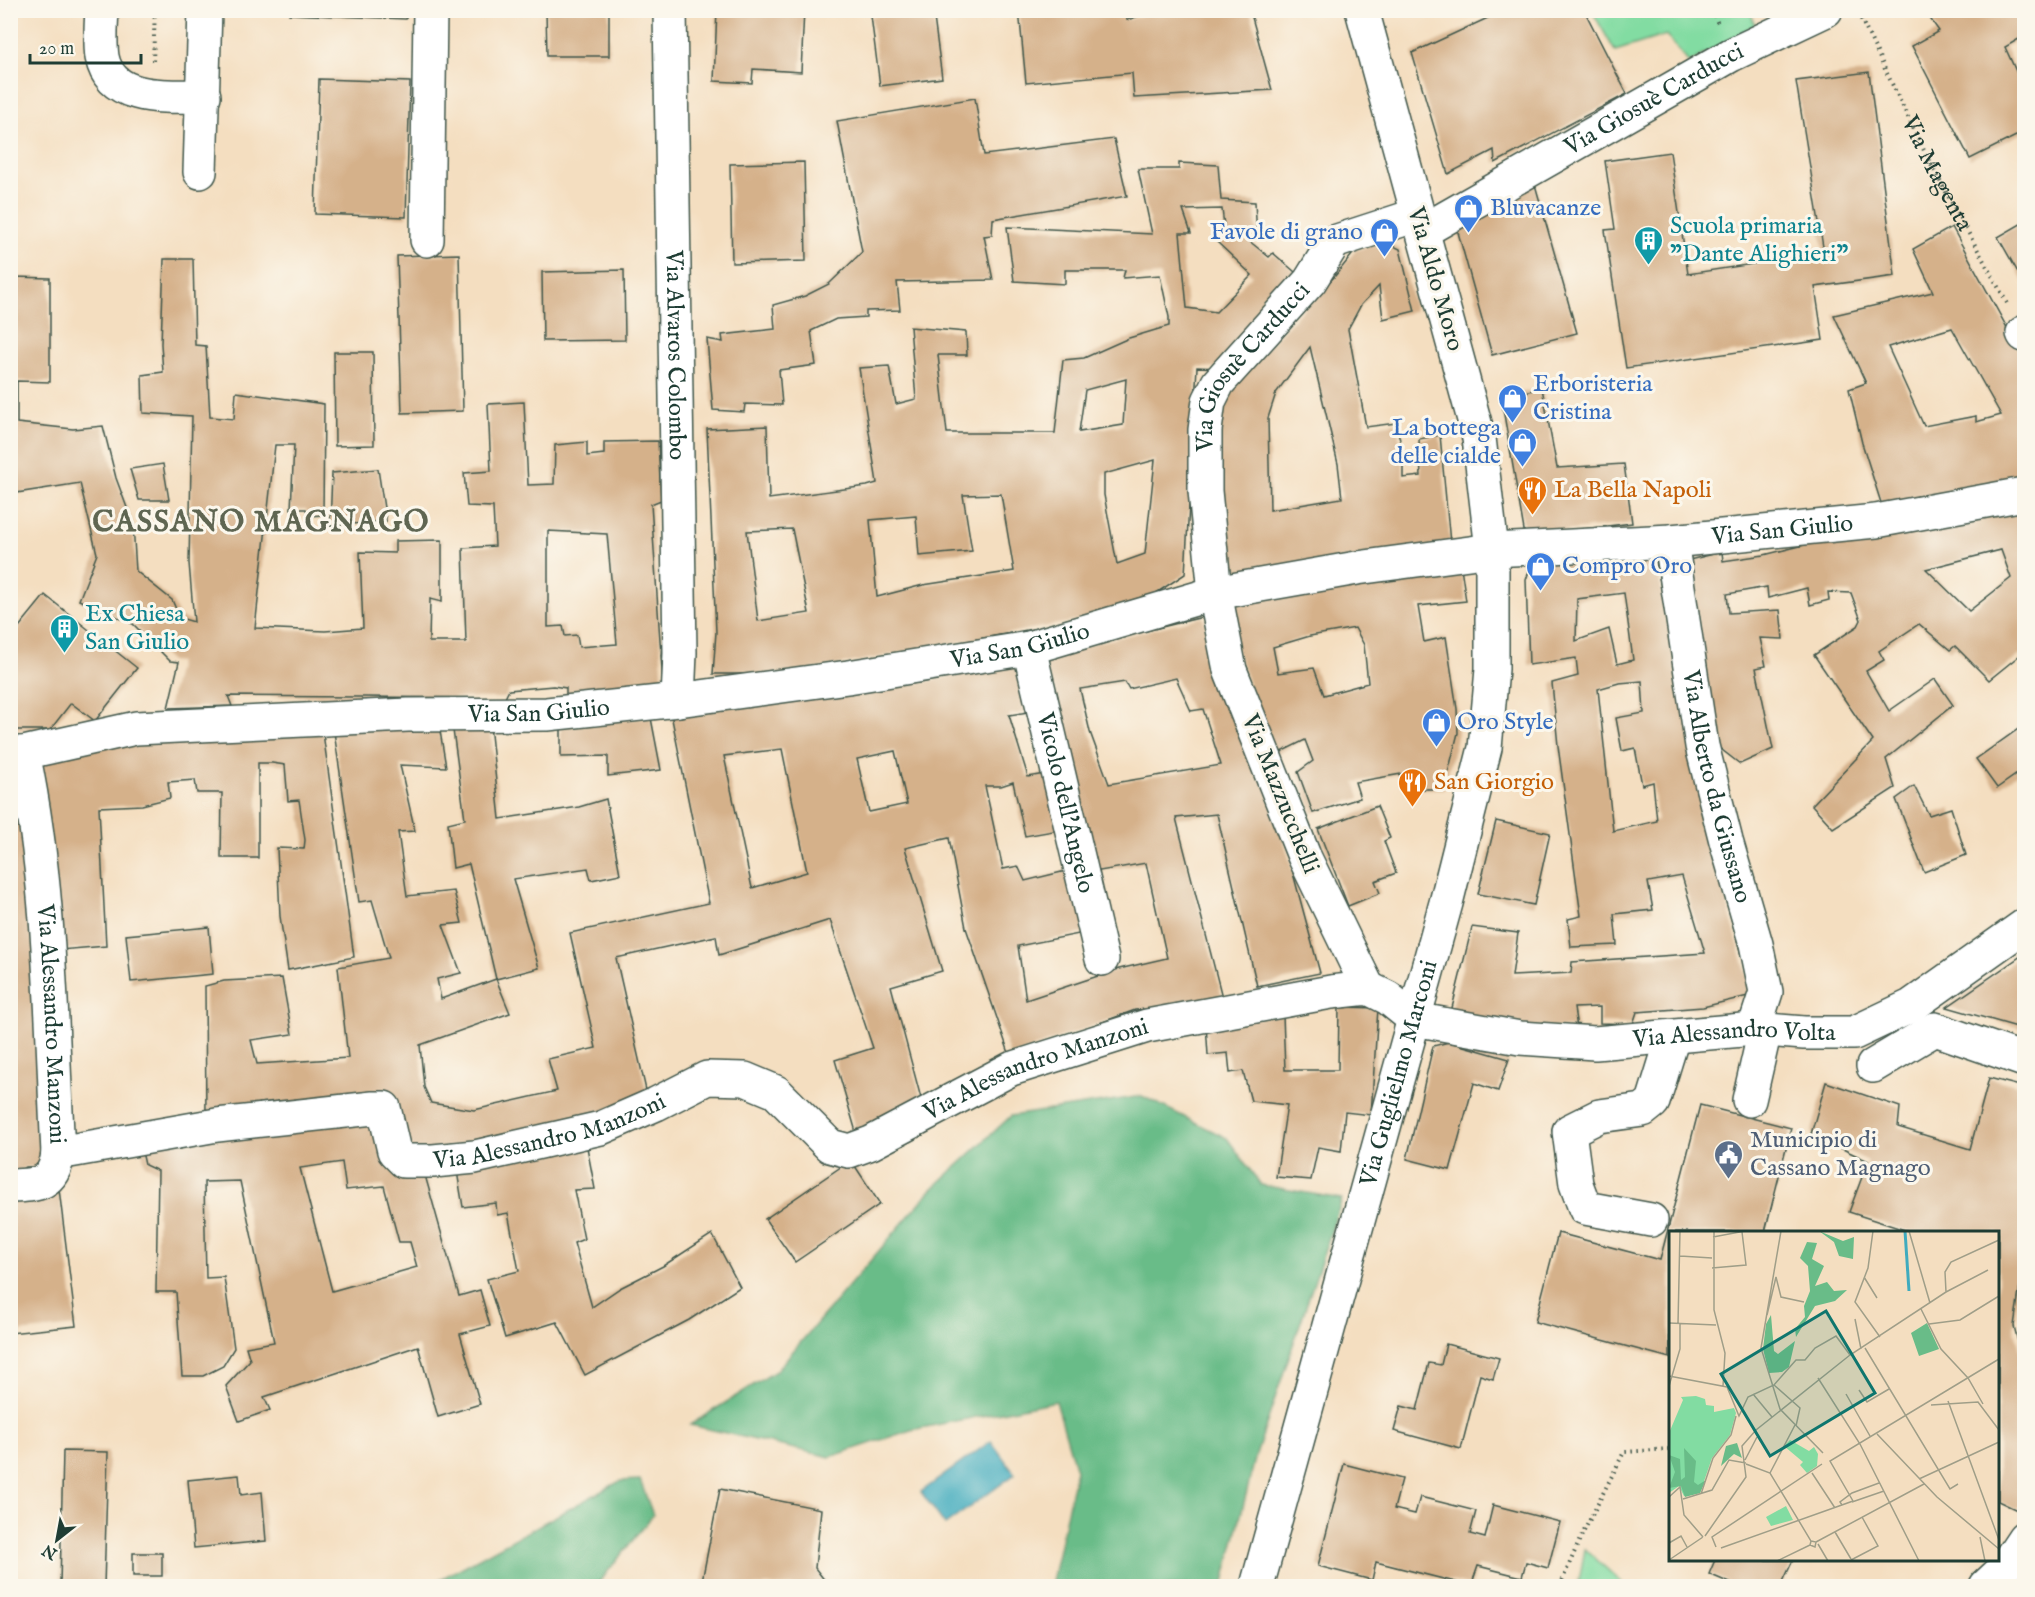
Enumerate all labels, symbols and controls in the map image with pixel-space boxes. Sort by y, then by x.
scale bar [30,27,141,65]
street label: Via Giosuè Carducci [1558,36,1749,163]
text: 20 m [39,38,74,61]
street label: Via Magenta [1894,110,1980,237]
shop icon: Bluvacanze [1453,192,1485,234]
place label: Bluvacanze [1490,193,1601,224]
street label: Via Aldo Moro [1399,202,1470,355]
place label: Scuola primaria "Dante Alighieri" [1670,211,1848,270]
shop icon: Favole di grano [1368,216,1400,258]
place label: Favole di grano [1210,217,1363,248]
building icon: Scuola primaria "Dante Alighieri" [1633,224,1665,266]
street label: Via Alvaros Colombo [658,249,692,460]
street label: Via Giosuè Carducci [1190,276,1317,453]
place label: Erboristeria Cristina [1533,369,1653,428]
shop icon: Erboristeria Cristina [1496,382,1528,424]
place label: La bottega delle cialde [1391,413,1502,472]
shop icon: La bottega delle cialde [1506,426,1538,468]
restaurant icon: La Bella Napoli [1517,474,1549,516]
place label: La Bella Napoli [1554,475,1712,506]
district label: CASSANO MAGNAGO [92,504,430,542]
street label: Via San Giulio [1709,508,1855,553]
shop icon: Compro Oro [1525,550,1557,592]
place label: Compro Oro [1562,551,1692,582]
place label: Ex Chiesa San Giulio [85,599,189,658]
building icon: Ex Chiesa San Giulio [48,612,80,654]
street label: Via San Giulio [947,615,1093,676]
street label: Via Alberto da Giussano [1675,667,1759,907]
street label: Via San Giulio [467,692,611,730]
shop icon: Oro Style [1420,706,1452,748]
place label: Oro Style [1457,707,1553,738]
street label: Vicolo dell'Angelo [1029,708,1102,896]
street label: Via Mazzucchelli [1234,709,1326,878]
restaurant icon: San Giorgio [1397,766,1429,808]
place label: San Giorgio [1434,767,1554,798]
street label: Via Alessandro Manzoni [29,902,73,1145]
street label: Via Guglielmo Marconi [1353,957,1445,1191]
street label: Via Alessandro Manzoni [917,1011,1152,1128]
street label: Via Alessandro Volta [1630,1013,1836,1055]
street label: Via Alessandro Manzoni [431,1086,671,1177]
place label: Municipio di Cassano Magnago [1750,1125,1931,1184]
public building icon: Municipio di Cassano Magnago [1713,1138,1745,1180]
inset map [1669,1231,1999,1561]
north arrow [27,1510,87,1570]
text: N [39,1539,62,1564]

